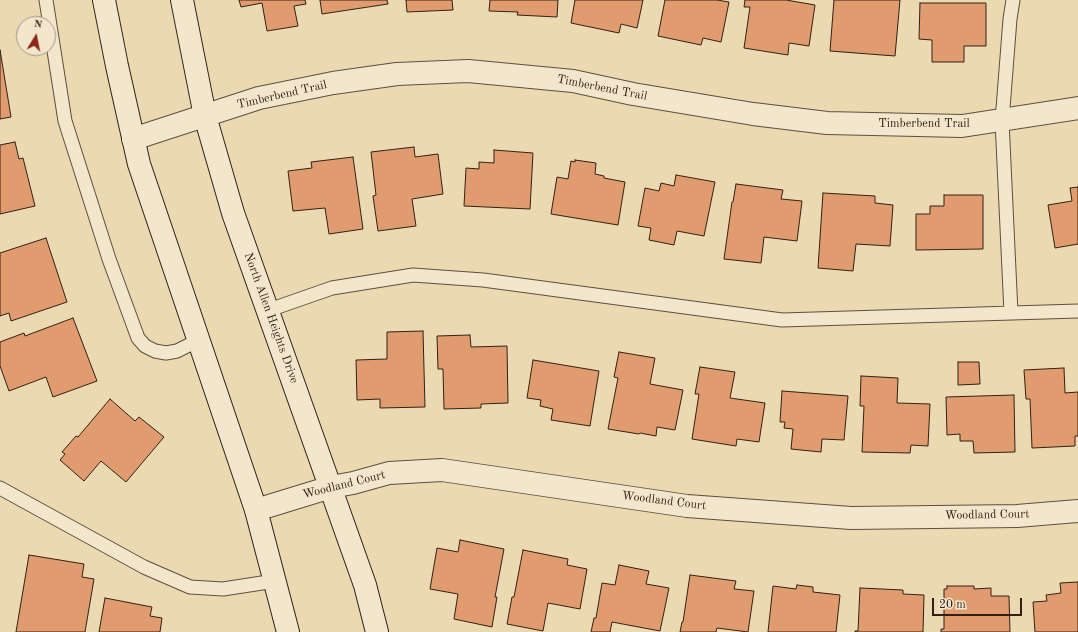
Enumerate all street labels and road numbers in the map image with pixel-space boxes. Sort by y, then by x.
street label: Timberbend Trail [556,72,648,104]
street label: Timberbend Trail [236,78,328,112]
street label: Timberbend Trail [878,117,970,131]
street label: North Allen Heights Drive [241,251,301,385]
street label: Woodland Court [301,468,387,502]
street label: Woodland Court [621,489,707,513]
street label: Woodland Court [945,507,1029,523]

